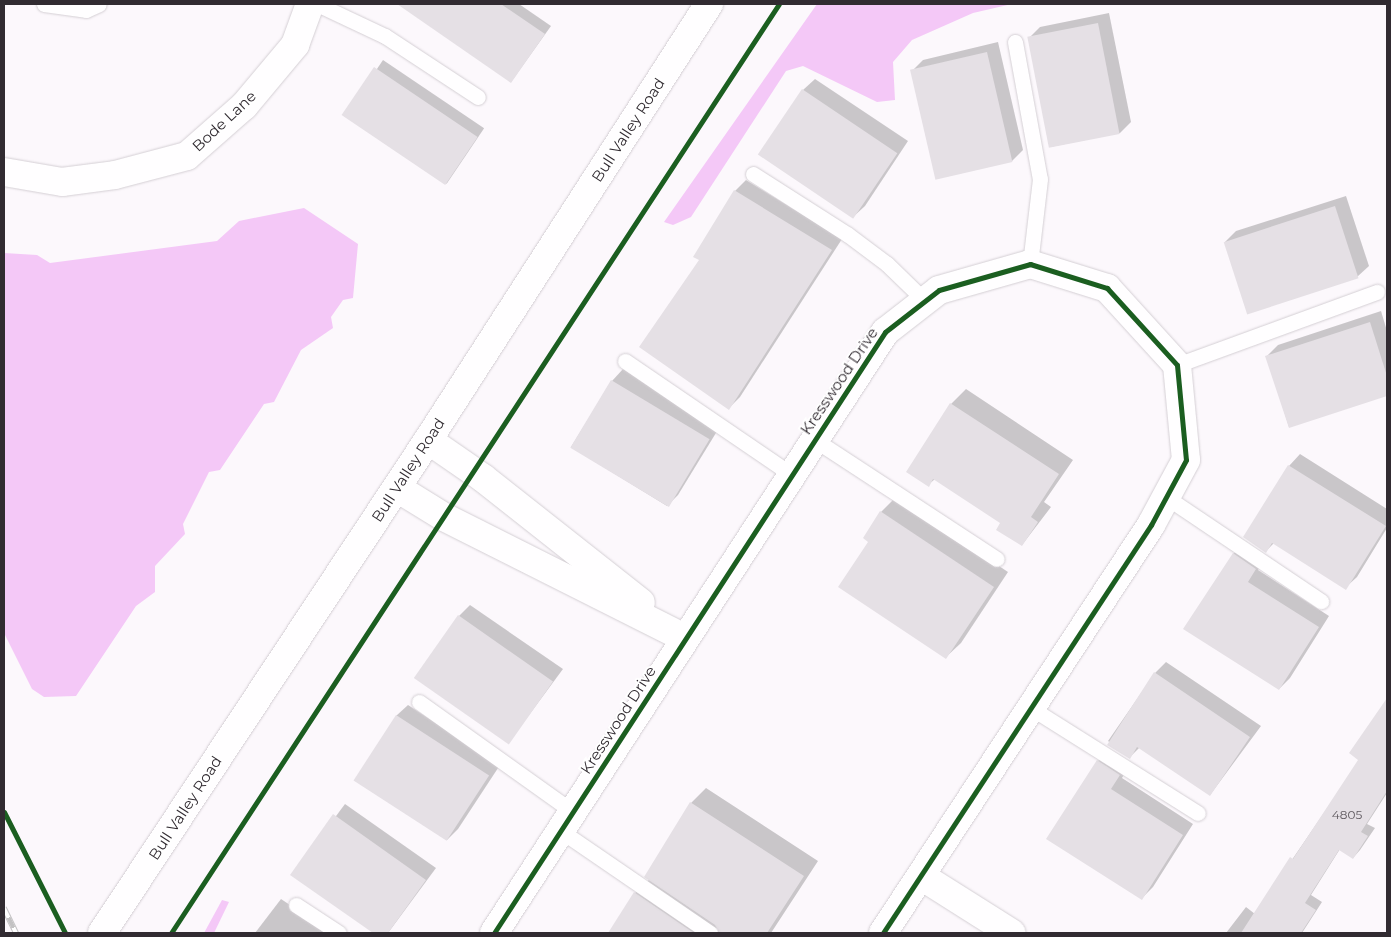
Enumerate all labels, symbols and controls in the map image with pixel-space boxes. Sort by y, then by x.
street label: Bull Valley Road [588,75,668,185]
street label: Bode Lane [188,87,260,155]
street label: Kresswood Drive [797,324,881,438]
street label: Bull Valley Road [368,415,448,525]
street label: Kresswood Drive [576,663,660,777]
street label: Bull Valley Road [145,753,225,863]
house number: 4805 [1332,808,1362,822]

